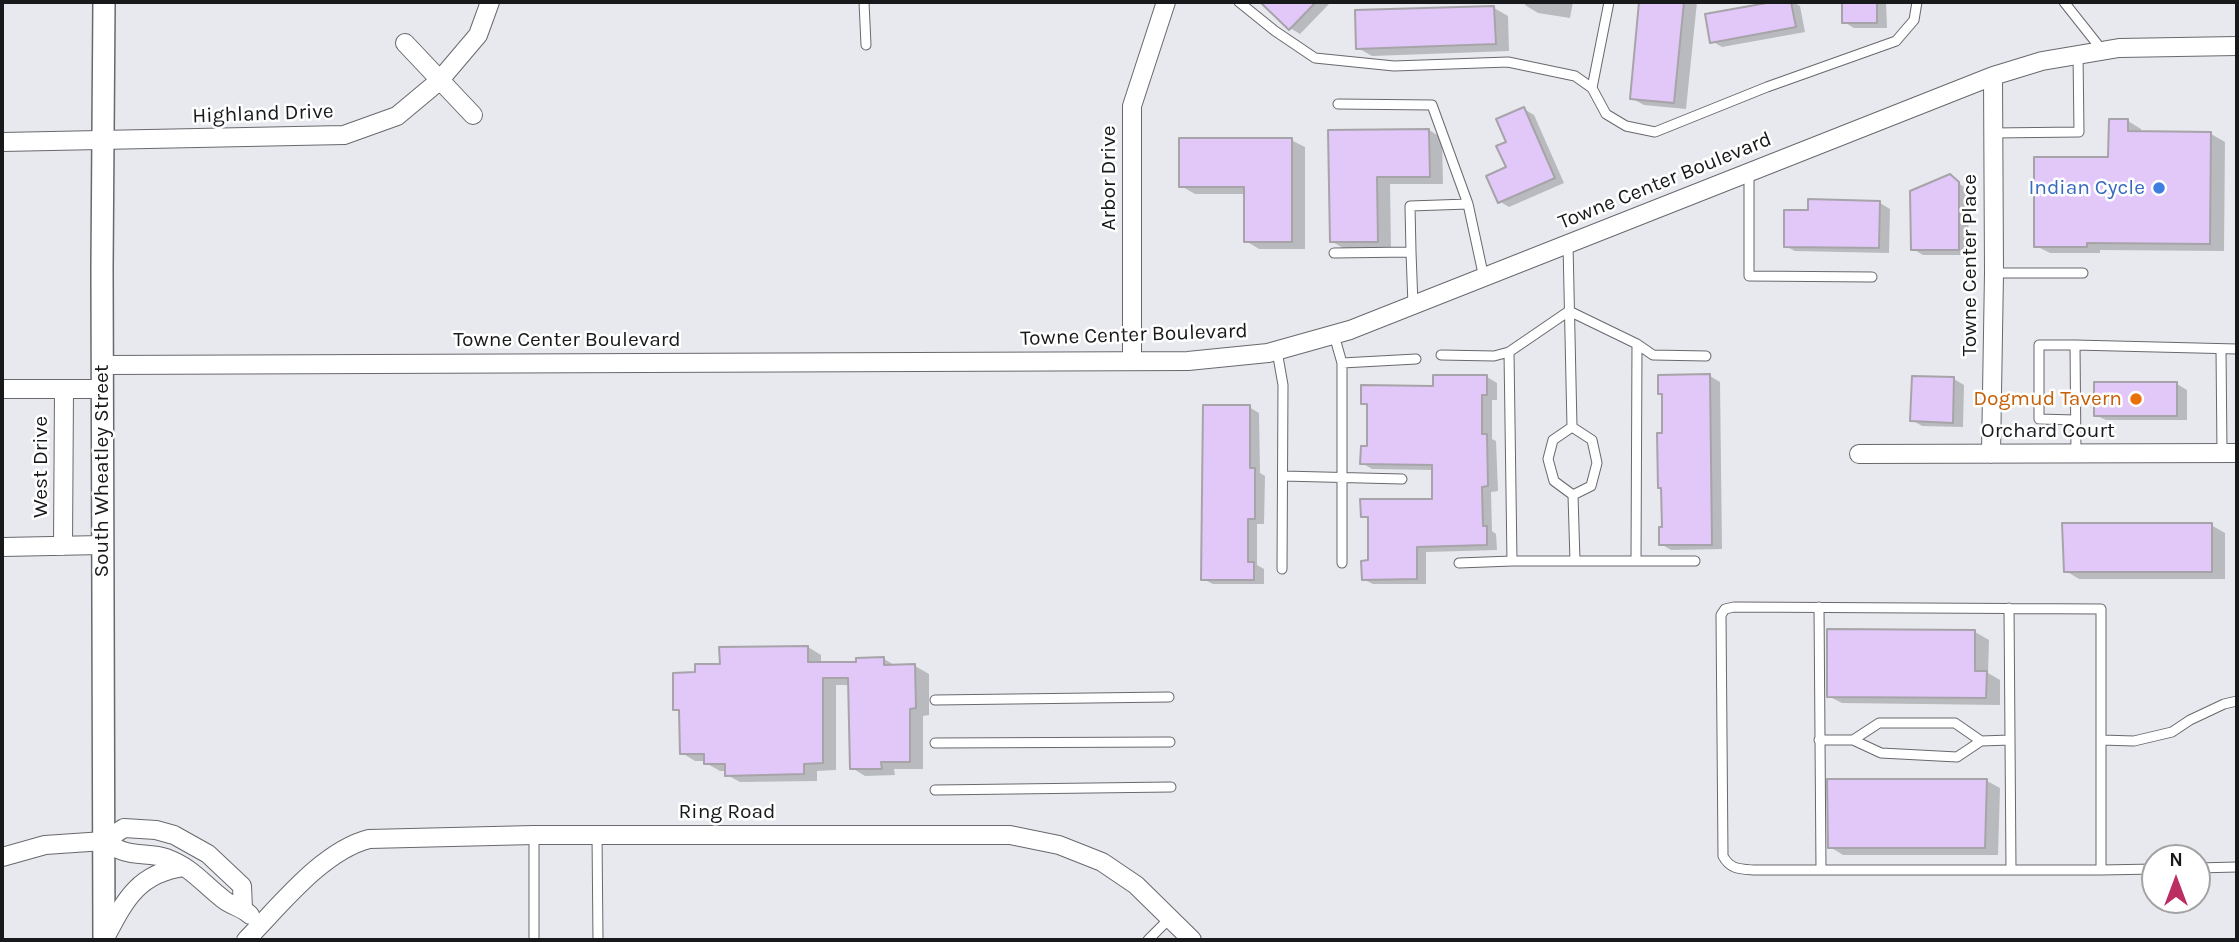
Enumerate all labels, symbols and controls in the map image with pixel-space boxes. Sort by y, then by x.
street label: Highland Drive [192,99,334,129]
street label: Arbor Drive [1096,125,1122,231]
street label: Towne Center Boulevard [1555,127,1775,235]
street label: Towne Center Place [1957,174,1983,356]
place label: Indian Cycle [2028,175,2145,201]
marker: Indian Cycle [2151,180,2167,196]
street label: Towne Center Boulevard [1020,318,1248,352]
street label: Towne Center Boulevard [453,327,681,353]
street label: South Wheatley Street [89,364,115,578]
place label: Dogmud Tavern [1973,386,2122,412]
marker: Dogmud Tavern [2128,391,2144,407]
street label: West Drive [28,416,54,518]
street label: Orchard Court [1981,418,2115,444]
street label: Ring Road [679,799,775,825]
north arrow [2141,844,2211,914]
text: N [2169,849,2183,871]

